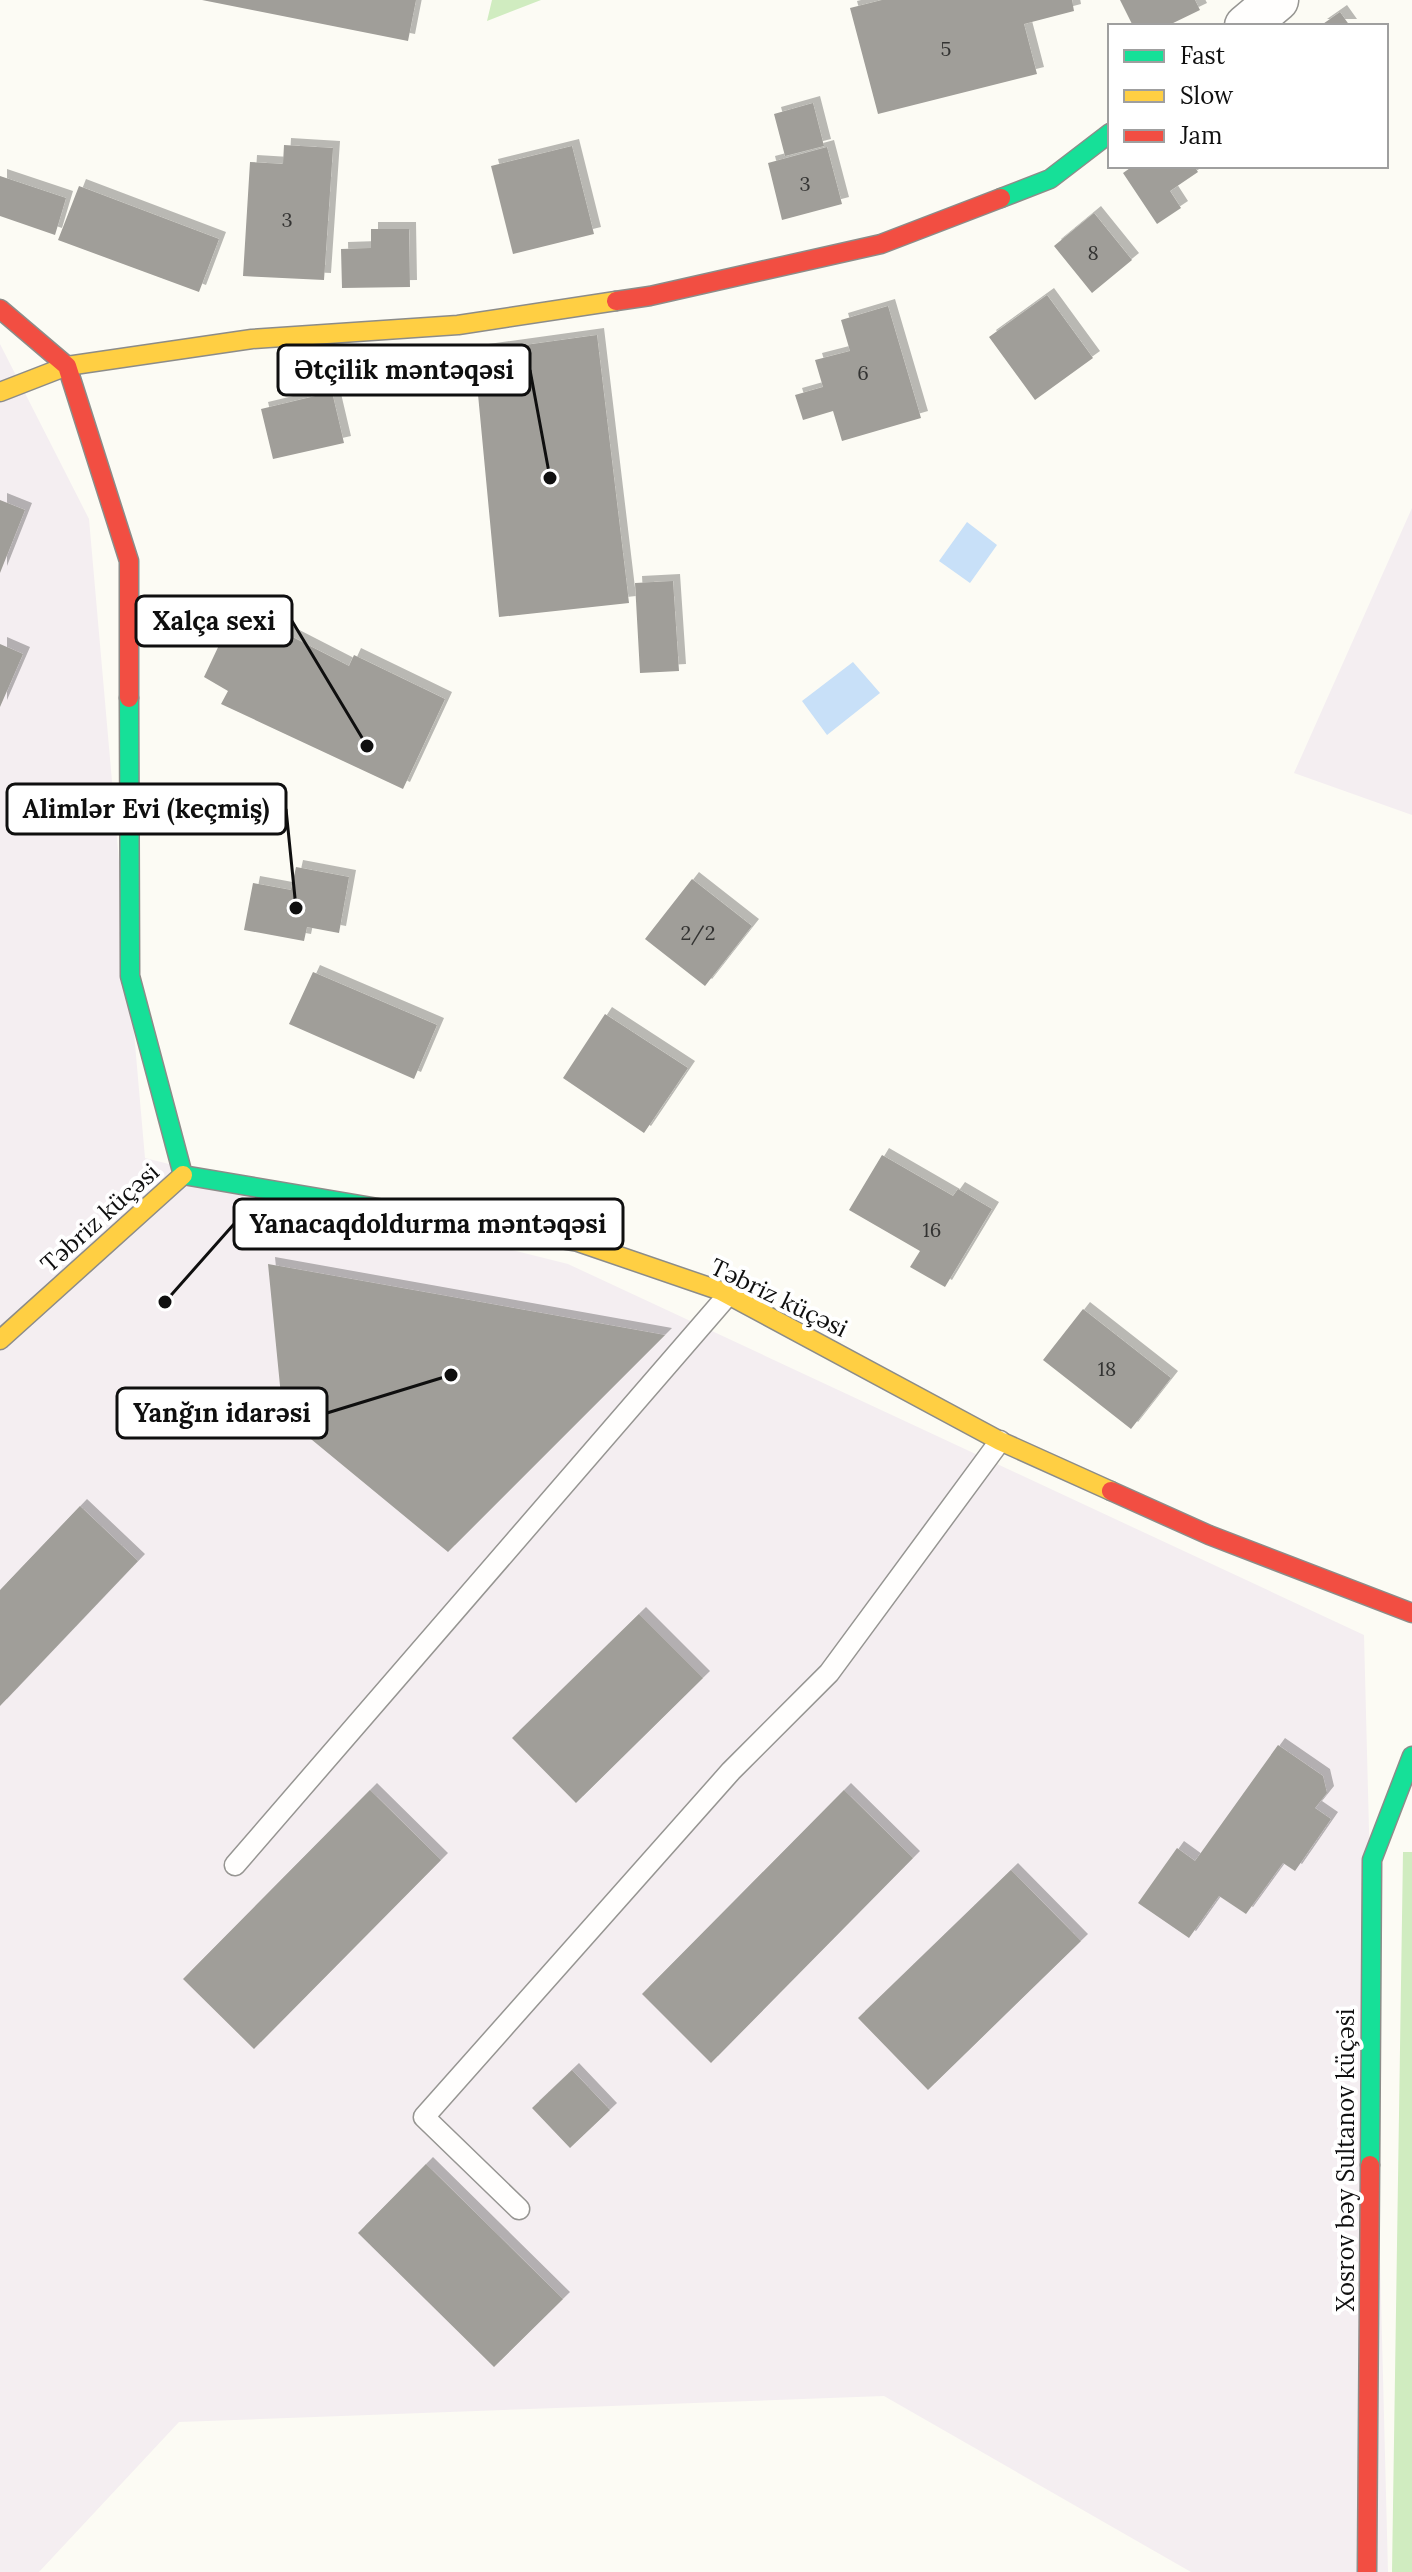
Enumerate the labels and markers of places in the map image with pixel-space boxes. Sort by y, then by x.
callout: Ətçilik məntəqəsi [278,345,530,395]
callout: Xalça sexi [136,596,292,646]
callout: Alimlər Evi (keçmiş) [7,784,286,834]
callout: Yanacaqdoldurma məntəqəsi [234,1199,623,1249]
callout: Yanğın idarəsi [117,1388,327,1438]

